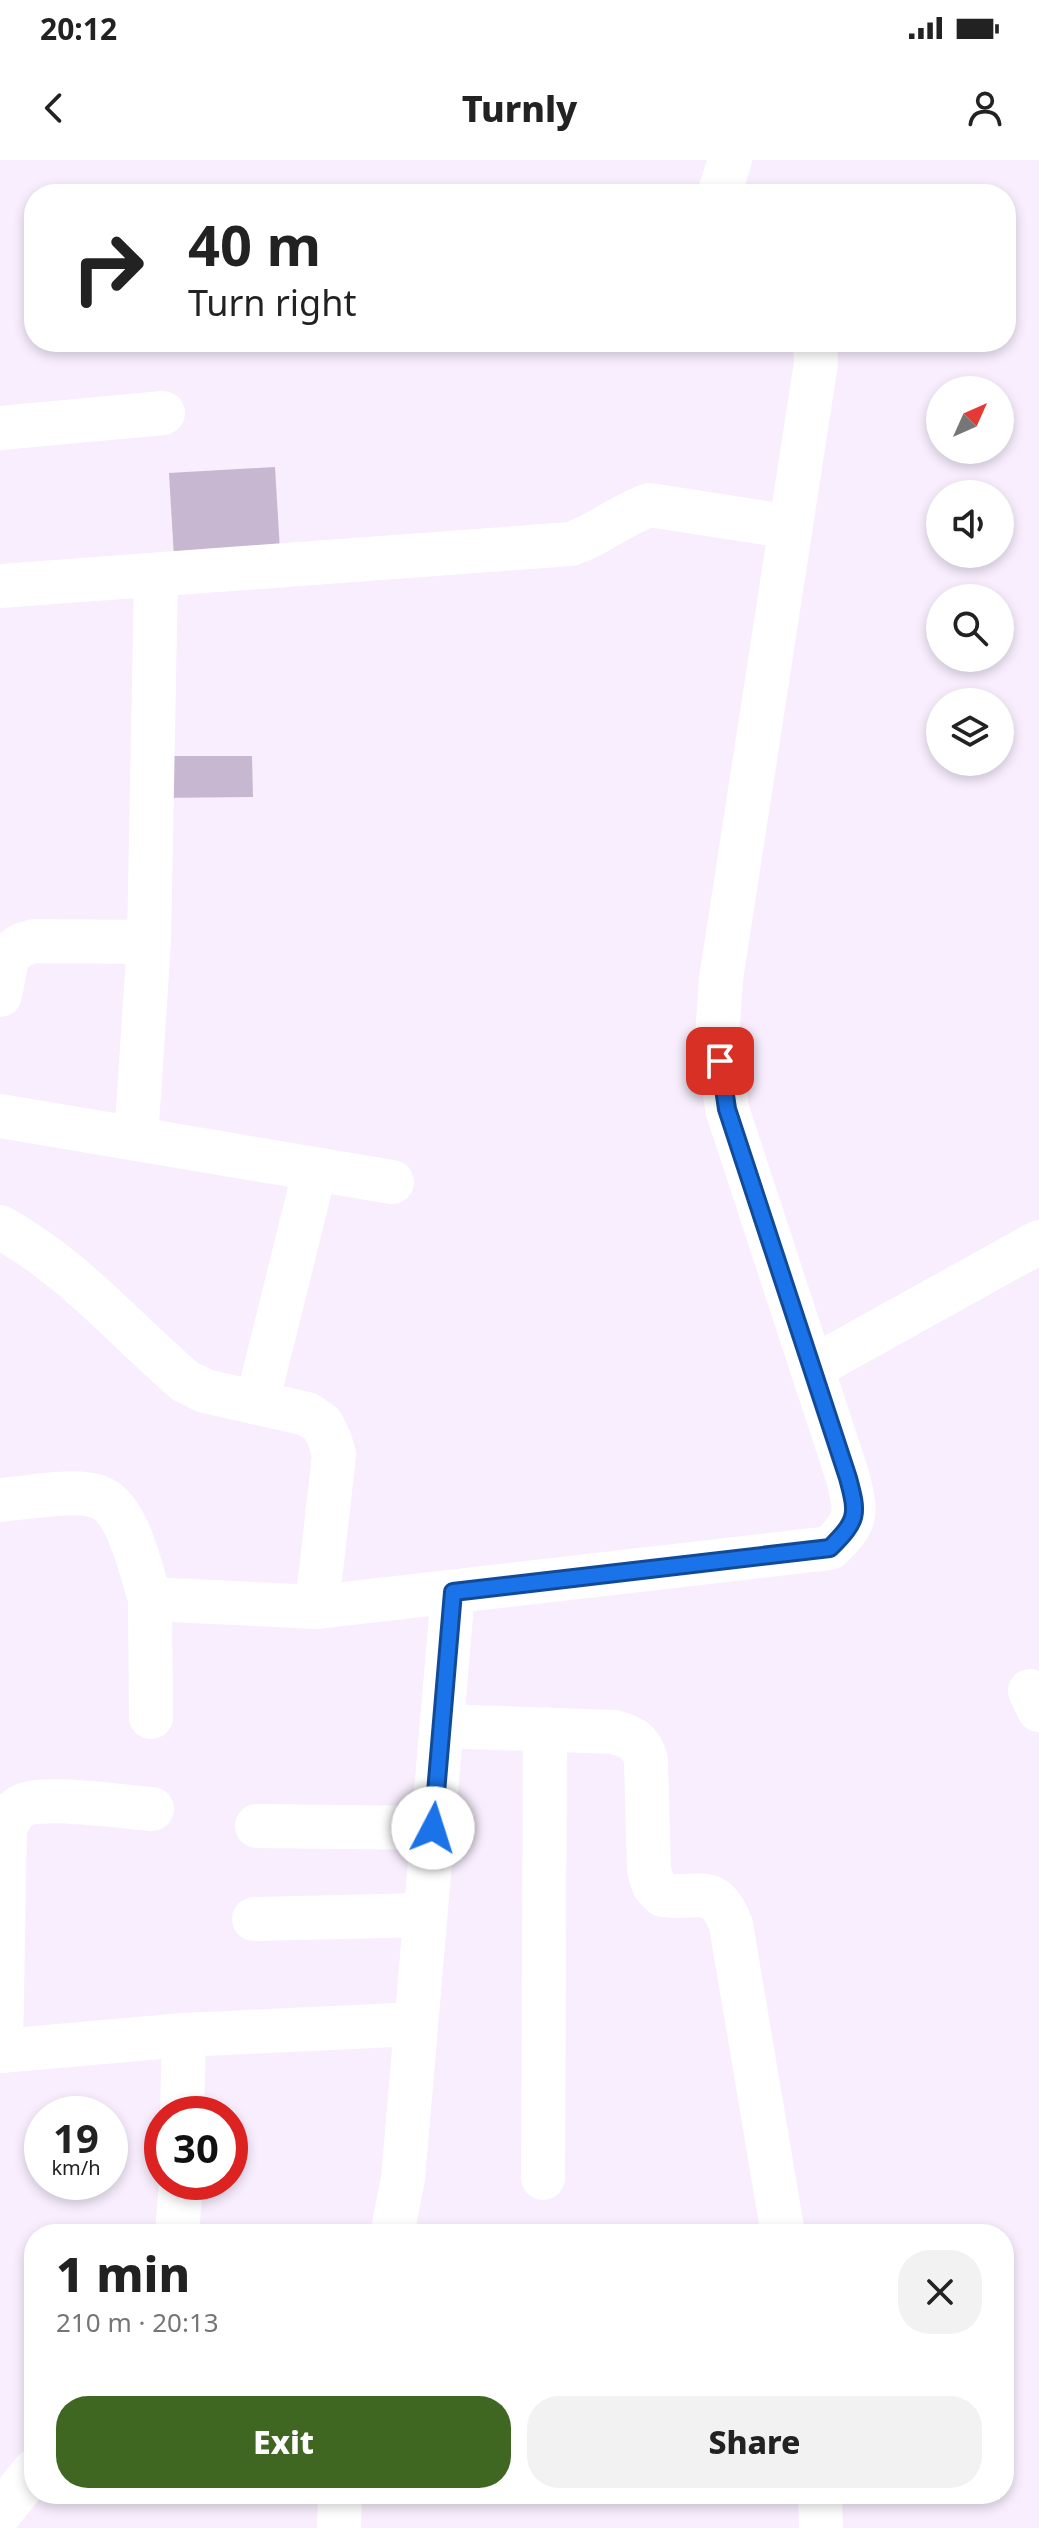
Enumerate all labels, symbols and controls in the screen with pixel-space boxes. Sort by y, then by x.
text: 20:12 [40,8,117,49]
text: Turnly [462,84,577,133]
icon: back [32,86,76,130]
icon: person [963,86,1007,130]
text: 40 m [188,206,321,282]
icon: right [56,216,160,320]
text: Turn right [188,278,356,327]
north arrow [926,376,1014,464]
map controls [926,376,1014,776]
button: sound [926,480,1014,568]
button: search [926,584,1014,672]
button: layers [926,688,1014,776]
pin [686,1027,754,1095]
icon: arrive [698,1039,742,1083]
position arrow [391,1786,475,1870]
speed limit sign: 30 [144,2096,248,2200]
text: 19 [53,2110,99,2165]
text: km/h [51,2154,101,2181]
text: 1 min [56,2241,190,2306]
button: close [898,2250,982,2334]
text: 210 m · 20:13 [56,2304,219,2340]
button: Exit [56,2396,511,2488]
button: Share [527,2396,982,2488]

